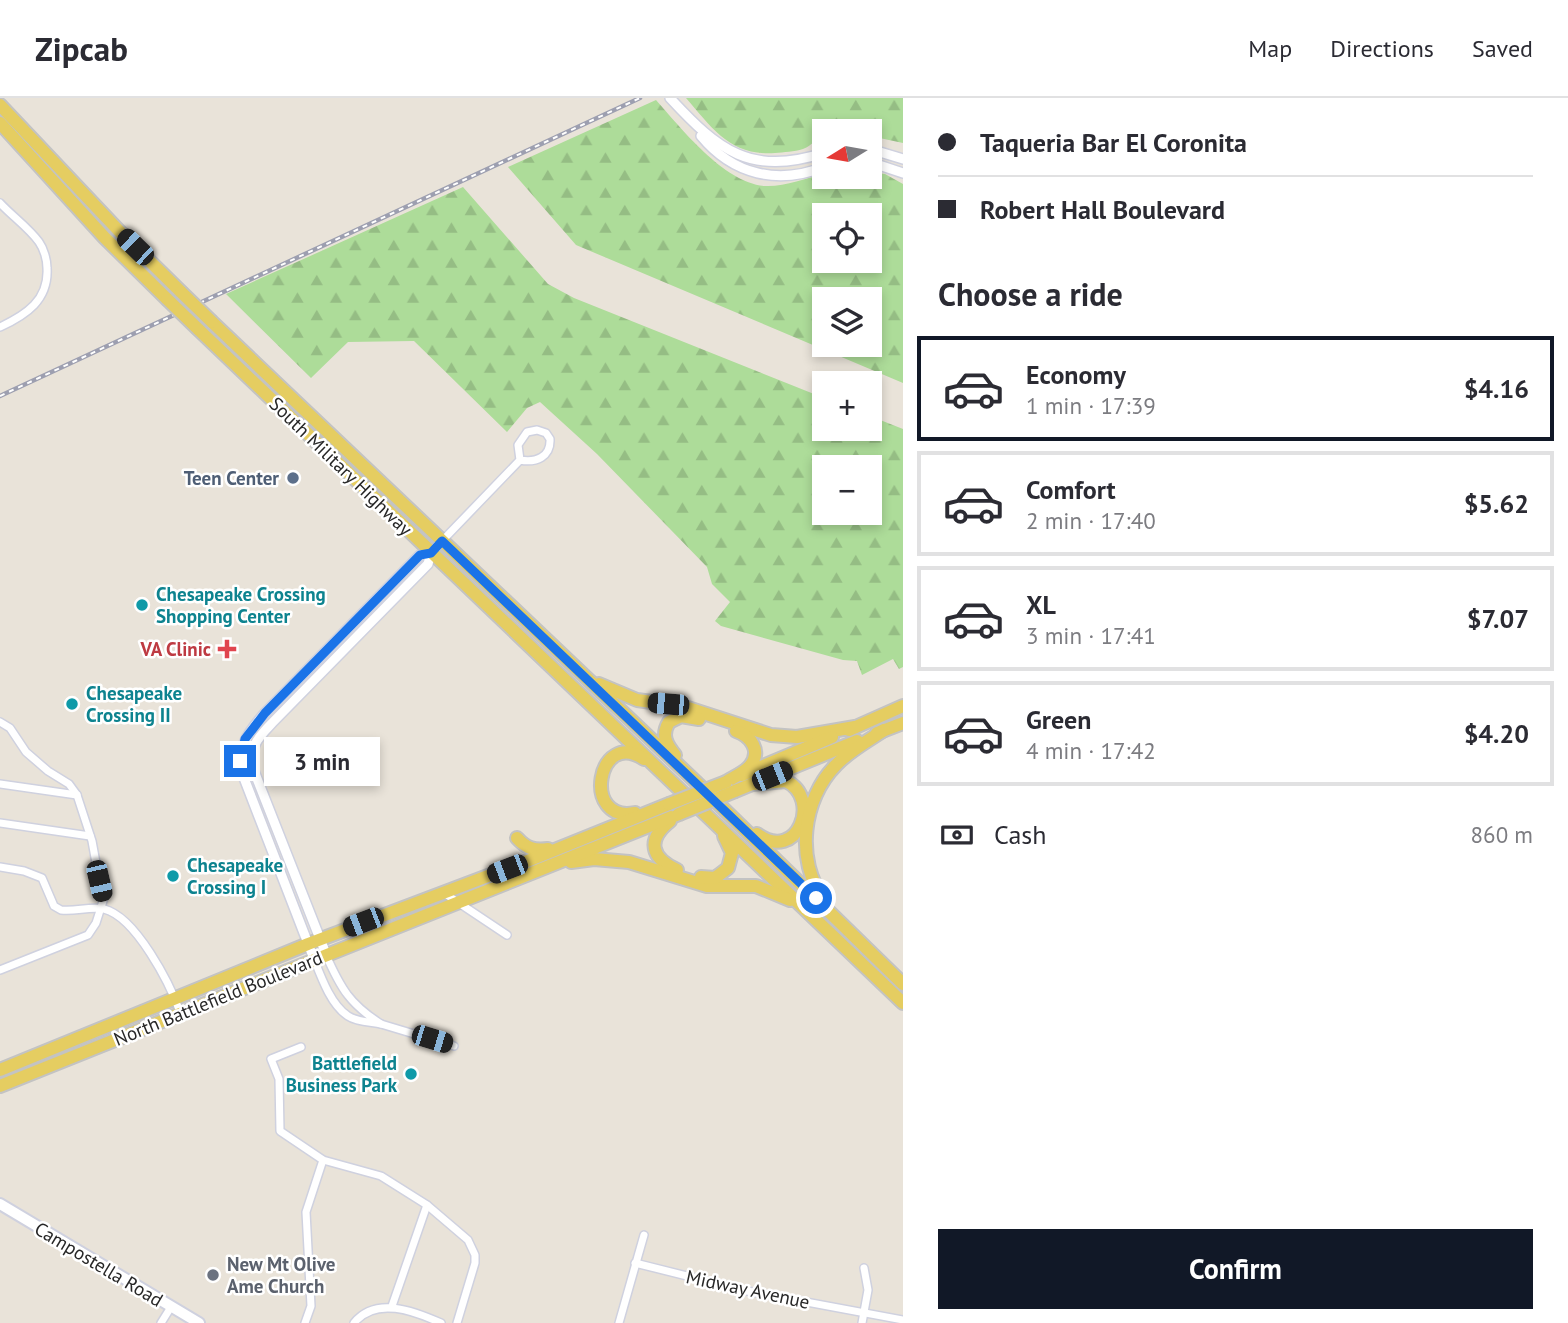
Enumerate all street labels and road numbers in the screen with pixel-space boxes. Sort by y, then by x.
street label: South Military Highway [265,392,418,541]
street label: North Battlefield Boulevard [110,945,326,1051]
street label: Campostella Road [30,1216,168,1312]
street label: Midway Avenue [684,1264,812,1314]

